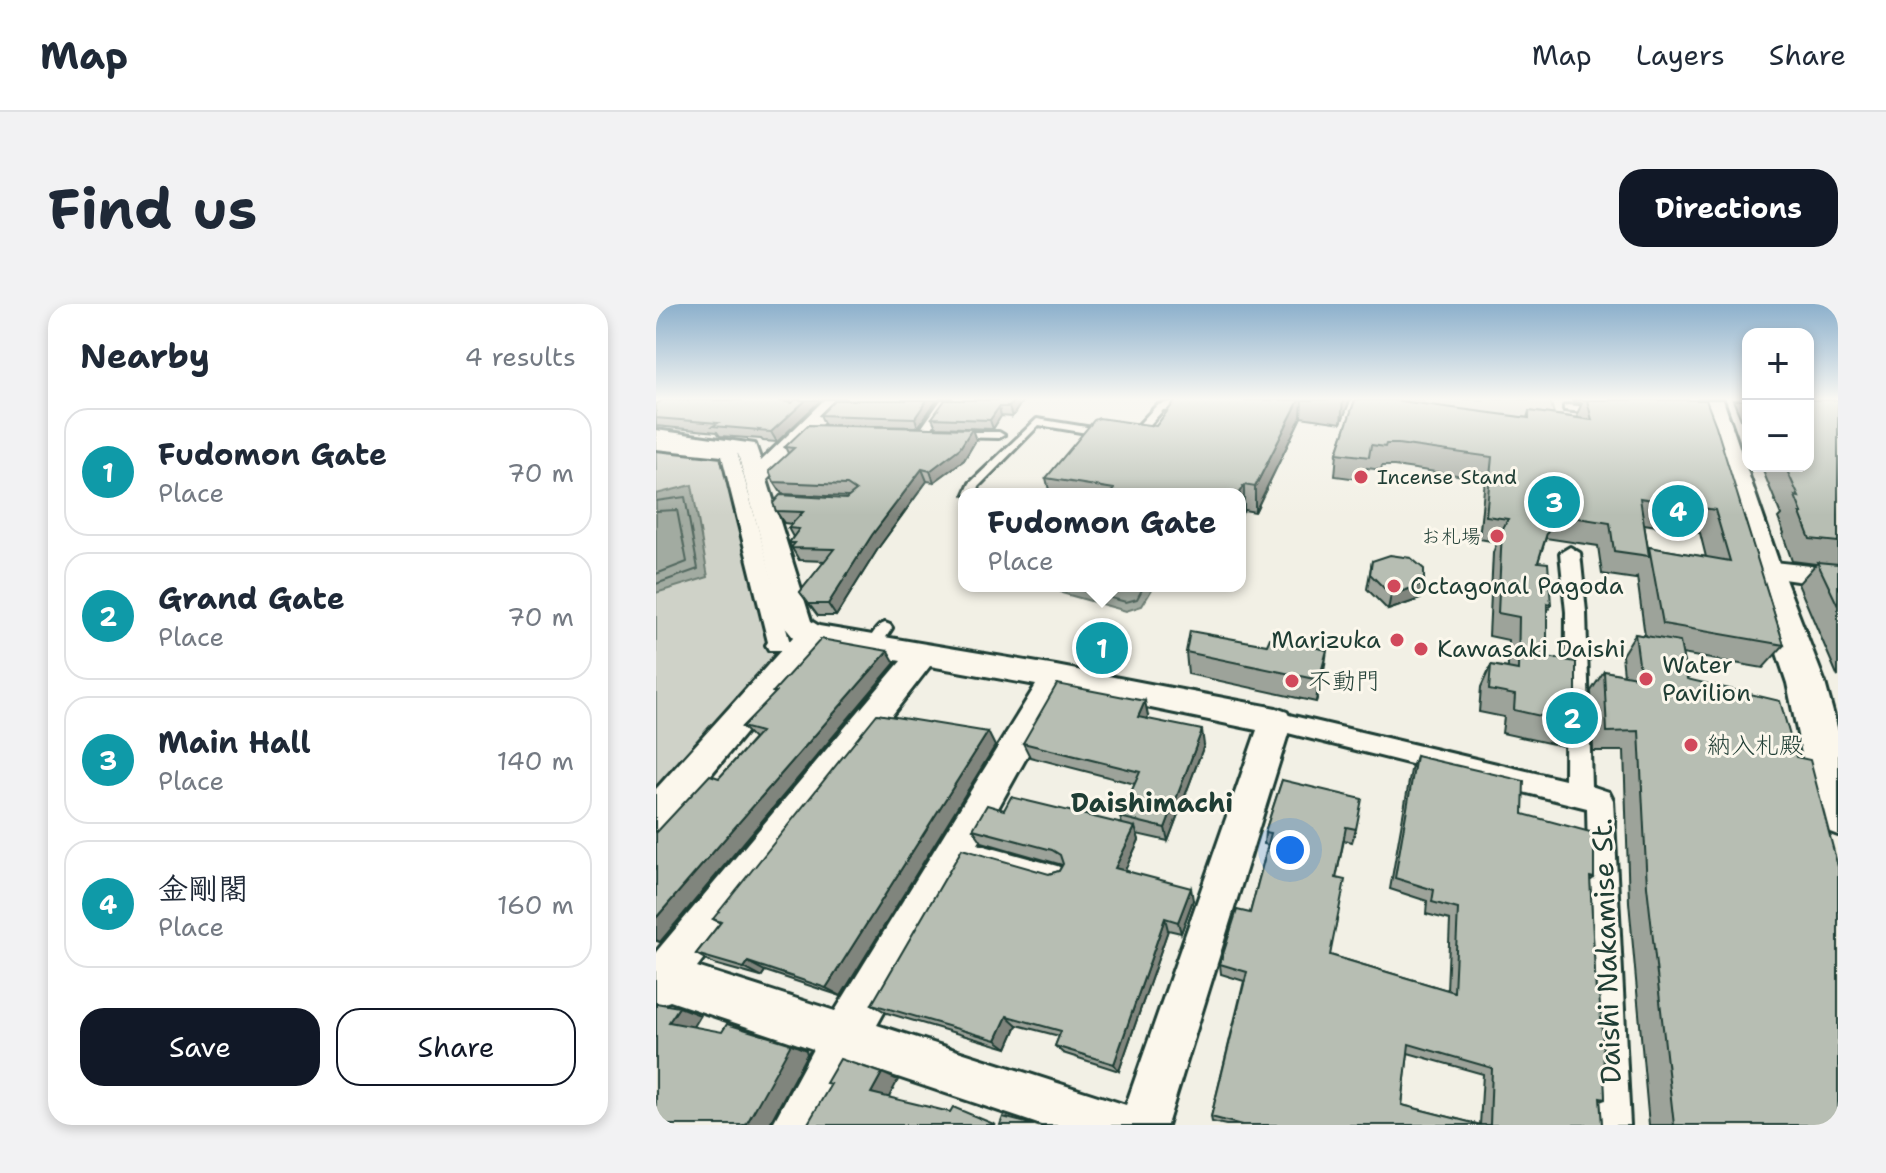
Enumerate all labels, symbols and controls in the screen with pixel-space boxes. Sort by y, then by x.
text: Map [40,30,128,81]
text: Map [1532,36,1592,74]
text: Layers [1636,36,1725,74]
text: Share [1769,36,1846,74]
button: Directions [1619,169,1838,247]
text: Find us [48,171,257,246]
map controls [1742,328,1814,472]
button: + [1742,328,1814,400]
text: Nearby [80,333,210,379]
text: 4 results [464,339,576,374]
button: − [1742,400,1814,472]
text: Fudomon Gate [158,434,387,475]
text: 1 [102,455,114,490]
text: 70 m [507,455,574,490]
place label: Incense Stand [1377,464,1517,490]
marker: Incense Stand [1352,468,1370,486]
pin: 3 [1528,472,1580,532]
text: Place [158,475,224,510]
pin: 4 [1652,481,1704,541]
popup [958,488,1246,592]
text: Fudomon Gate [987,502,1217,543]
place label: お札場 [1421,523,1481,549]
marker: お札場 [1488,527,1506,545]
text: Place [987,543,1054,578]
place label: Octagonal Pagoda [1410,570,1624,602]
marker: Octagonal Pagoda [1385,577,1403,595]
text: Grand Gate [158,578,345,619]
text: 2 [99,599,117,634]
text: 70 m [507,599,574,634]
pin: 1 [1076,618,1128,678]
text: Place [158,619,224,654]
place label: Marizuka [1271,624,1381,656]
marker: Marizuka [1388,631,1406,649]
place label: Kawasaki Daishi [1437,633,1626,665]
marker: Kawasaki Daishi [1412,640,1430,658]
place label: Water Pavilion [1662,649,1751,709]
place label: 不動門 [1308,665,1380,697]
marker: Water Pavilion [1637,670,1655,688]
marker: 不動門 [1283,672,1301,690]
pin: 2 [1546,688,1598,748]
text: Main Hall [158,722,311,763]
place label: 納入札殿 [1707,729,1803,761]
marker: 納入札殿 [1682,736,1700,754]
text: 3 [99,743,117,778]
text: 140 m [497,743,574,778]
text: Place [158,763,224,798]
district label: Daishimachi [1071,785,1233,820]
street label: Daishi Nakamise St. [1582,817,1630,1085]
your location [1270,830,1310,870]
text: 金剛閣 [158,868,248,909]
text: 4 [99,887,117,922]
text: 160 m [497,887,574,922]
text: Place [158,909,224,944]
button: Save [80,1008,320,1086]
button: Share [336,1008,576,1086]

